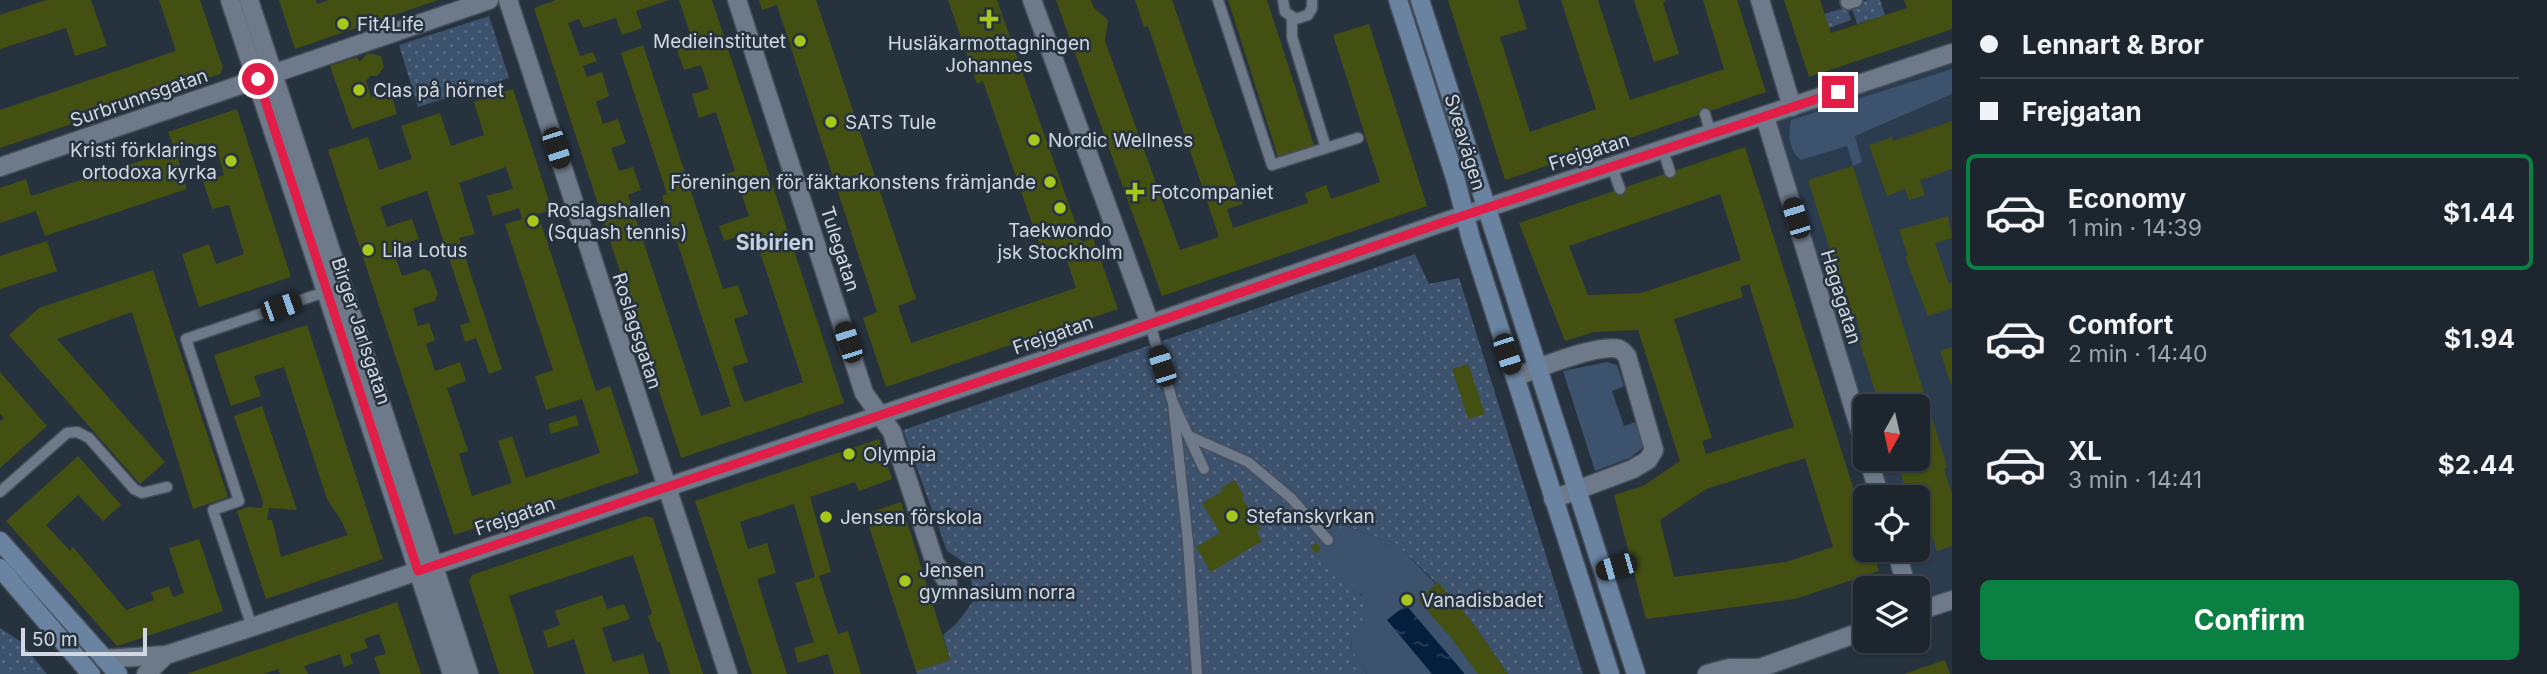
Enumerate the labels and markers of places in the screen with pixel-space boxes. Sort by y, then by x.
marker: Husläkarmottagningen Johannes [979,9,999,29]
place label: Fit4Life [357,13,424,36]
marker: Fit4Life [335,16,351,32]
place label: Medieinstitutet [653,30,786,53]
place label: Husläkarmottagningen Johannes [888,32,1090,77]
marker: Medieinstitutet [792,33,808,49]
place label: Clas på hörnet [373,79,504,102]
marker: Clas på hörnet [351,82,367,98]
place label: SATS Tule [845,111,936,134]
marker: SATS Tule [823,114,839,130]
place label: Nordic Wellness [1048,129,1193,152]
marker: Nordic Wellness [1026,132,1042,148]
place label: Kristi förklarings ortodoxa kyrka [70,139,217,184]
marker: Kristi förklarings ortodoxa kyrka [223,153,239,169]
place label: Föreningen för fäktarkonstens främjande [670,171,1036,194]
marker: Föreningen för fäktarkonstens främjande [1042,174,1058,190]
place label: Fotcompaniet [1151,181,1273,204]
marker: Fotcompaniet [1125,182,1145,202]
place label: Roslagshallen (Squash tennis) [547,199,687,244]
marker: Taekwondo jsk Stockholm [1052,200,1068,216]
marker: Roslagshallen (Squash tennis) [525,213,541,229]
place label: Taekwondo jsk Stockholm [996,219,1123,264]
place label: Lila Lotus [382,239,468,262]
marker: Lila Lotus [360,242,376,258]
place label: Olympia [863,443,936,466]
marker: Olympia [841,446,857,462]
place label: Stefanskyrkan [1246,505,1375,528]
place label: Jensen förskola [840,506,983,529]
marker: Stefanskyrkan [1224,508,1240,524]
marker: Jensen förskola [818,509,834,525]
place label: Jensen gymnasium norra [919,559,1076,604]
marker: Jensen gymnasium norra [897,573,913,589]
place label: Vanadisbadet [1421,589,1543,612]
marker: Vanadisbadet [1399,592,1415,608]

